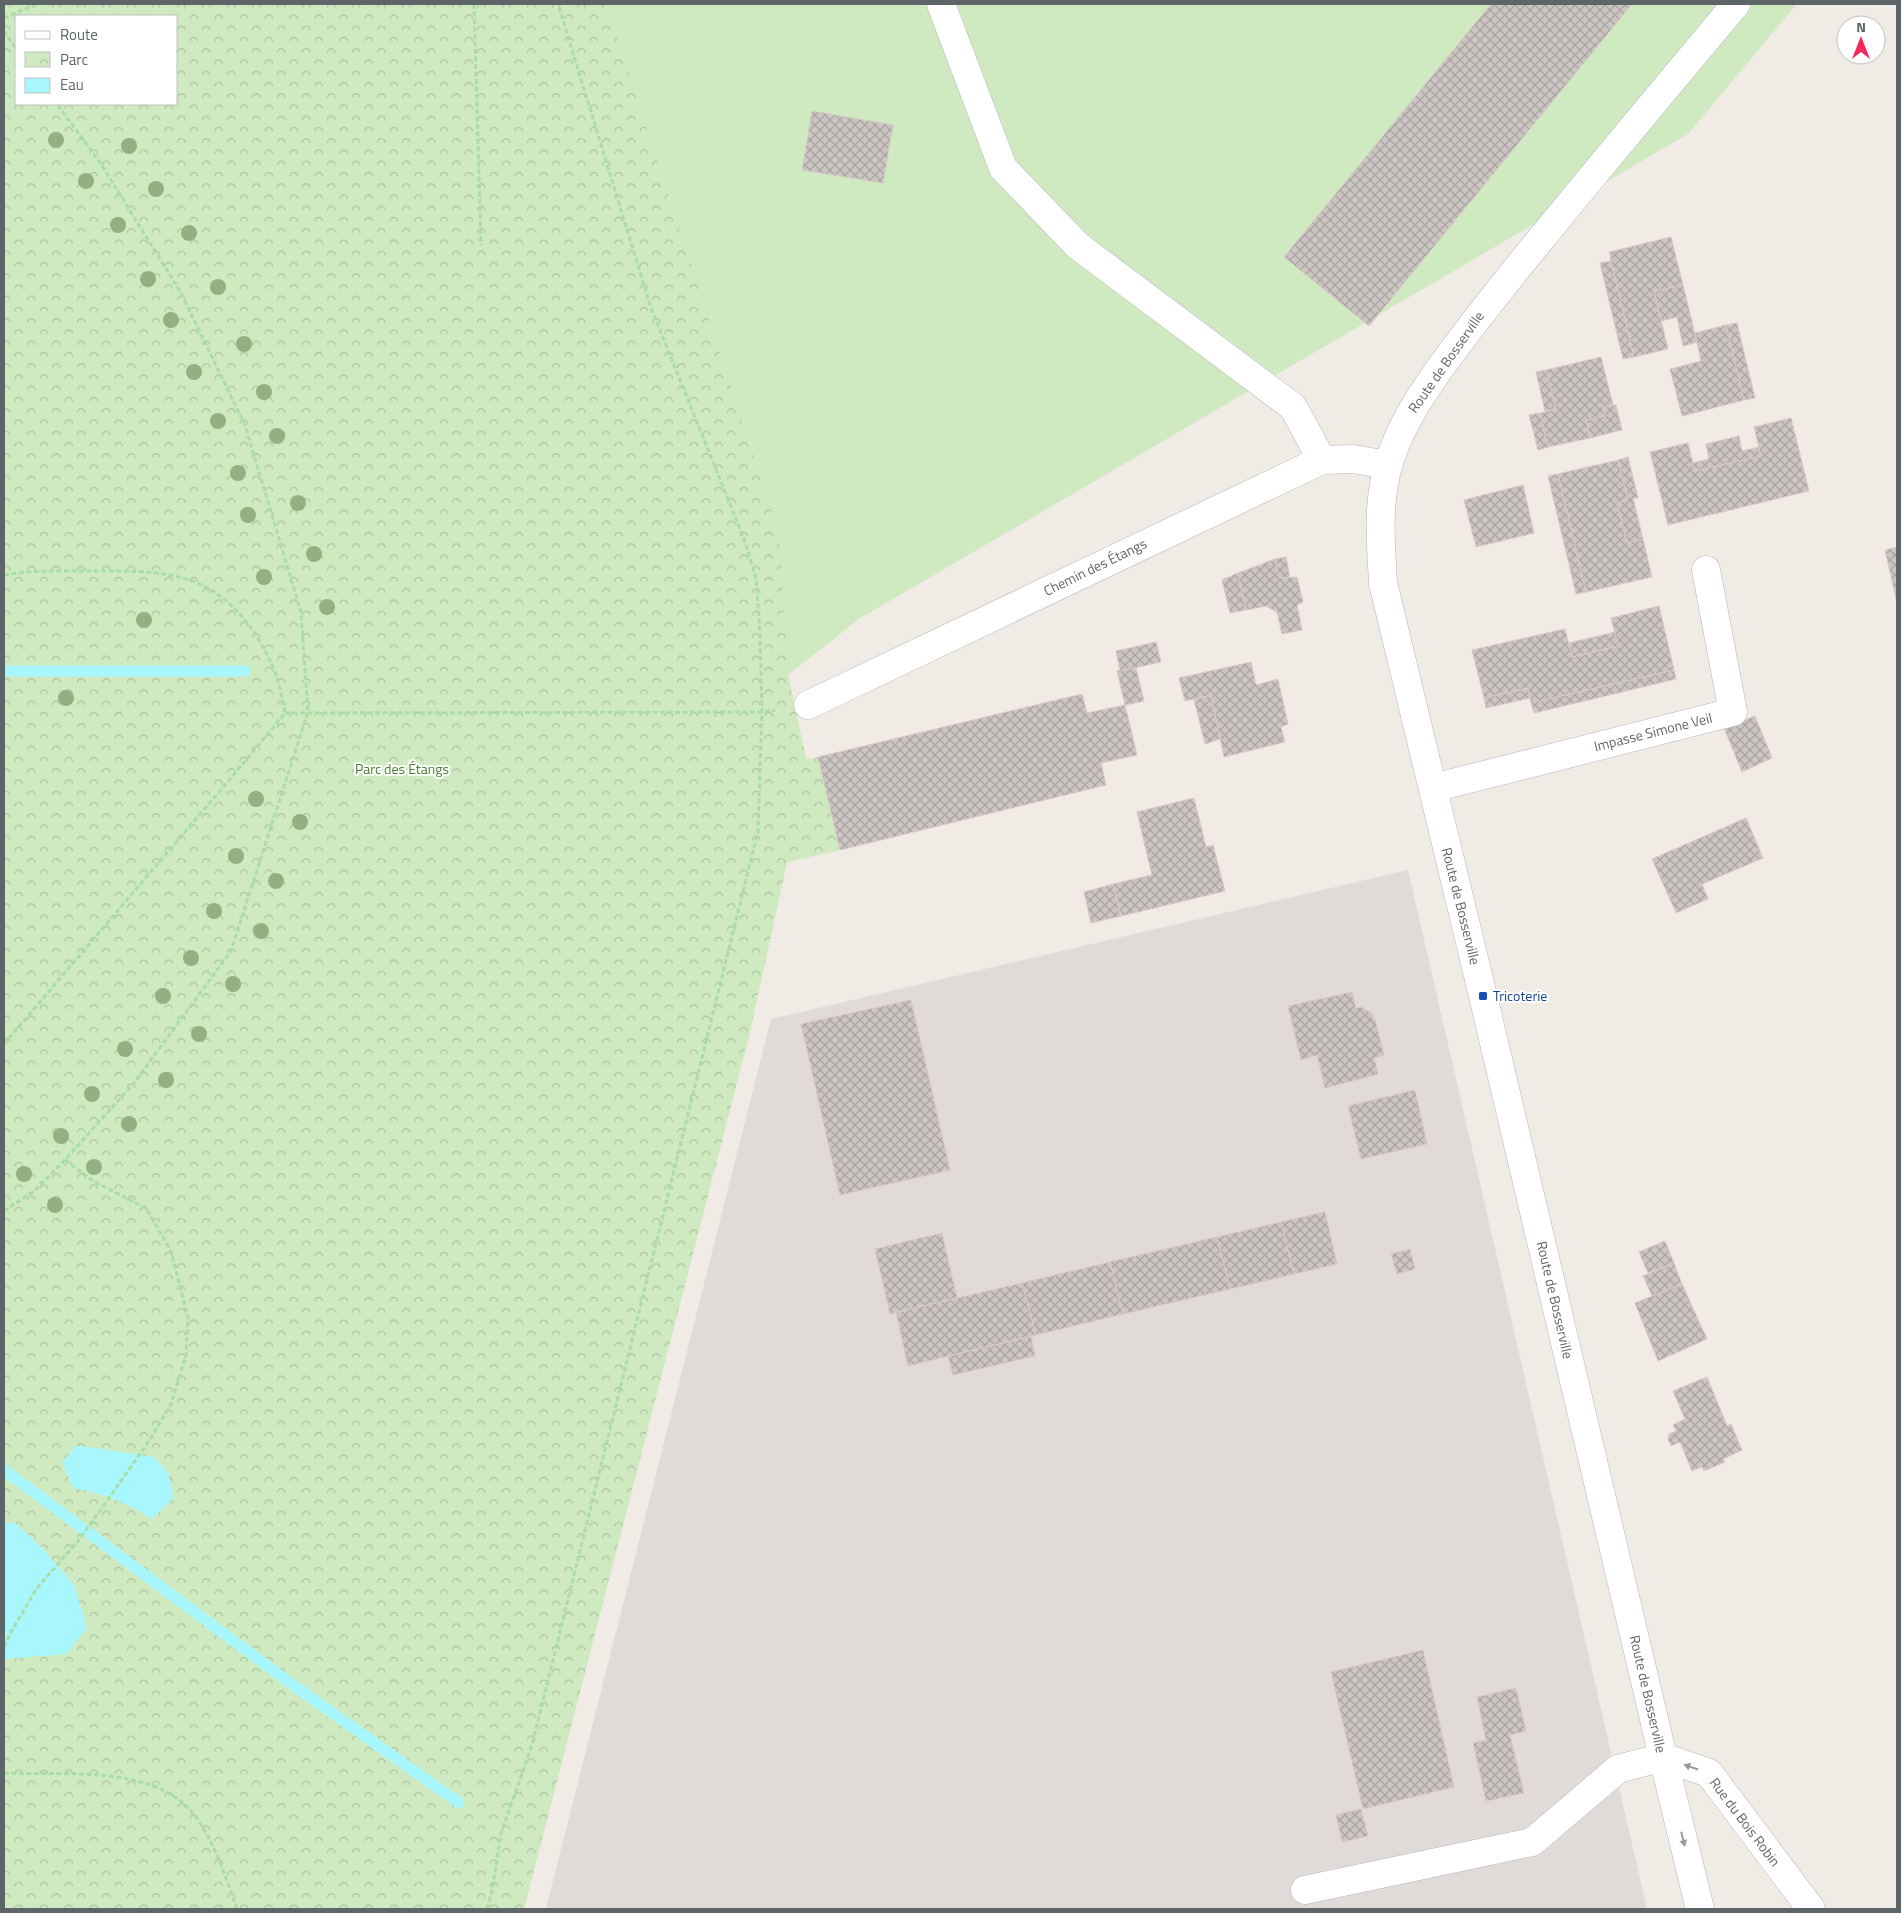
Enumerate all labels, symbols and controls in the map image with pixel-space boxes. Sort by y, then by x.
legend [15,15,178,105]
north arrow [1836,15,1886,65]
text: N [1856,16,1866,37]
text: Route [60,23,98,46]
text: Parc [60,48,88,71]
text: Eau [60,73,84,96]
street label: Route de Bosserville [1403,306,1489,417]
street label: Chemin des Étangs [1040,532,1150,601]
street label: Impasse Simone Veil [1592,707,1714,756]
park label: Parc des Étangs [355,758,449,779]
street label: Route de Bosserville [1437,845,1486,967]
place label: Tricoterie [1493,985,1547,1006]
marker: Tricoterie [1477,990,1489,1002]
street label: Route de Bosserville [1532,1239,1579,1361]
street label: Route de Bosserville [1625,1633,1672,1755]
one-way arrow [1683,1763,1698,1771]
street label: Rue du Bois Robin [1705,1773,1786,1871]
one-way arrow [1679,1831,1687,1846]

